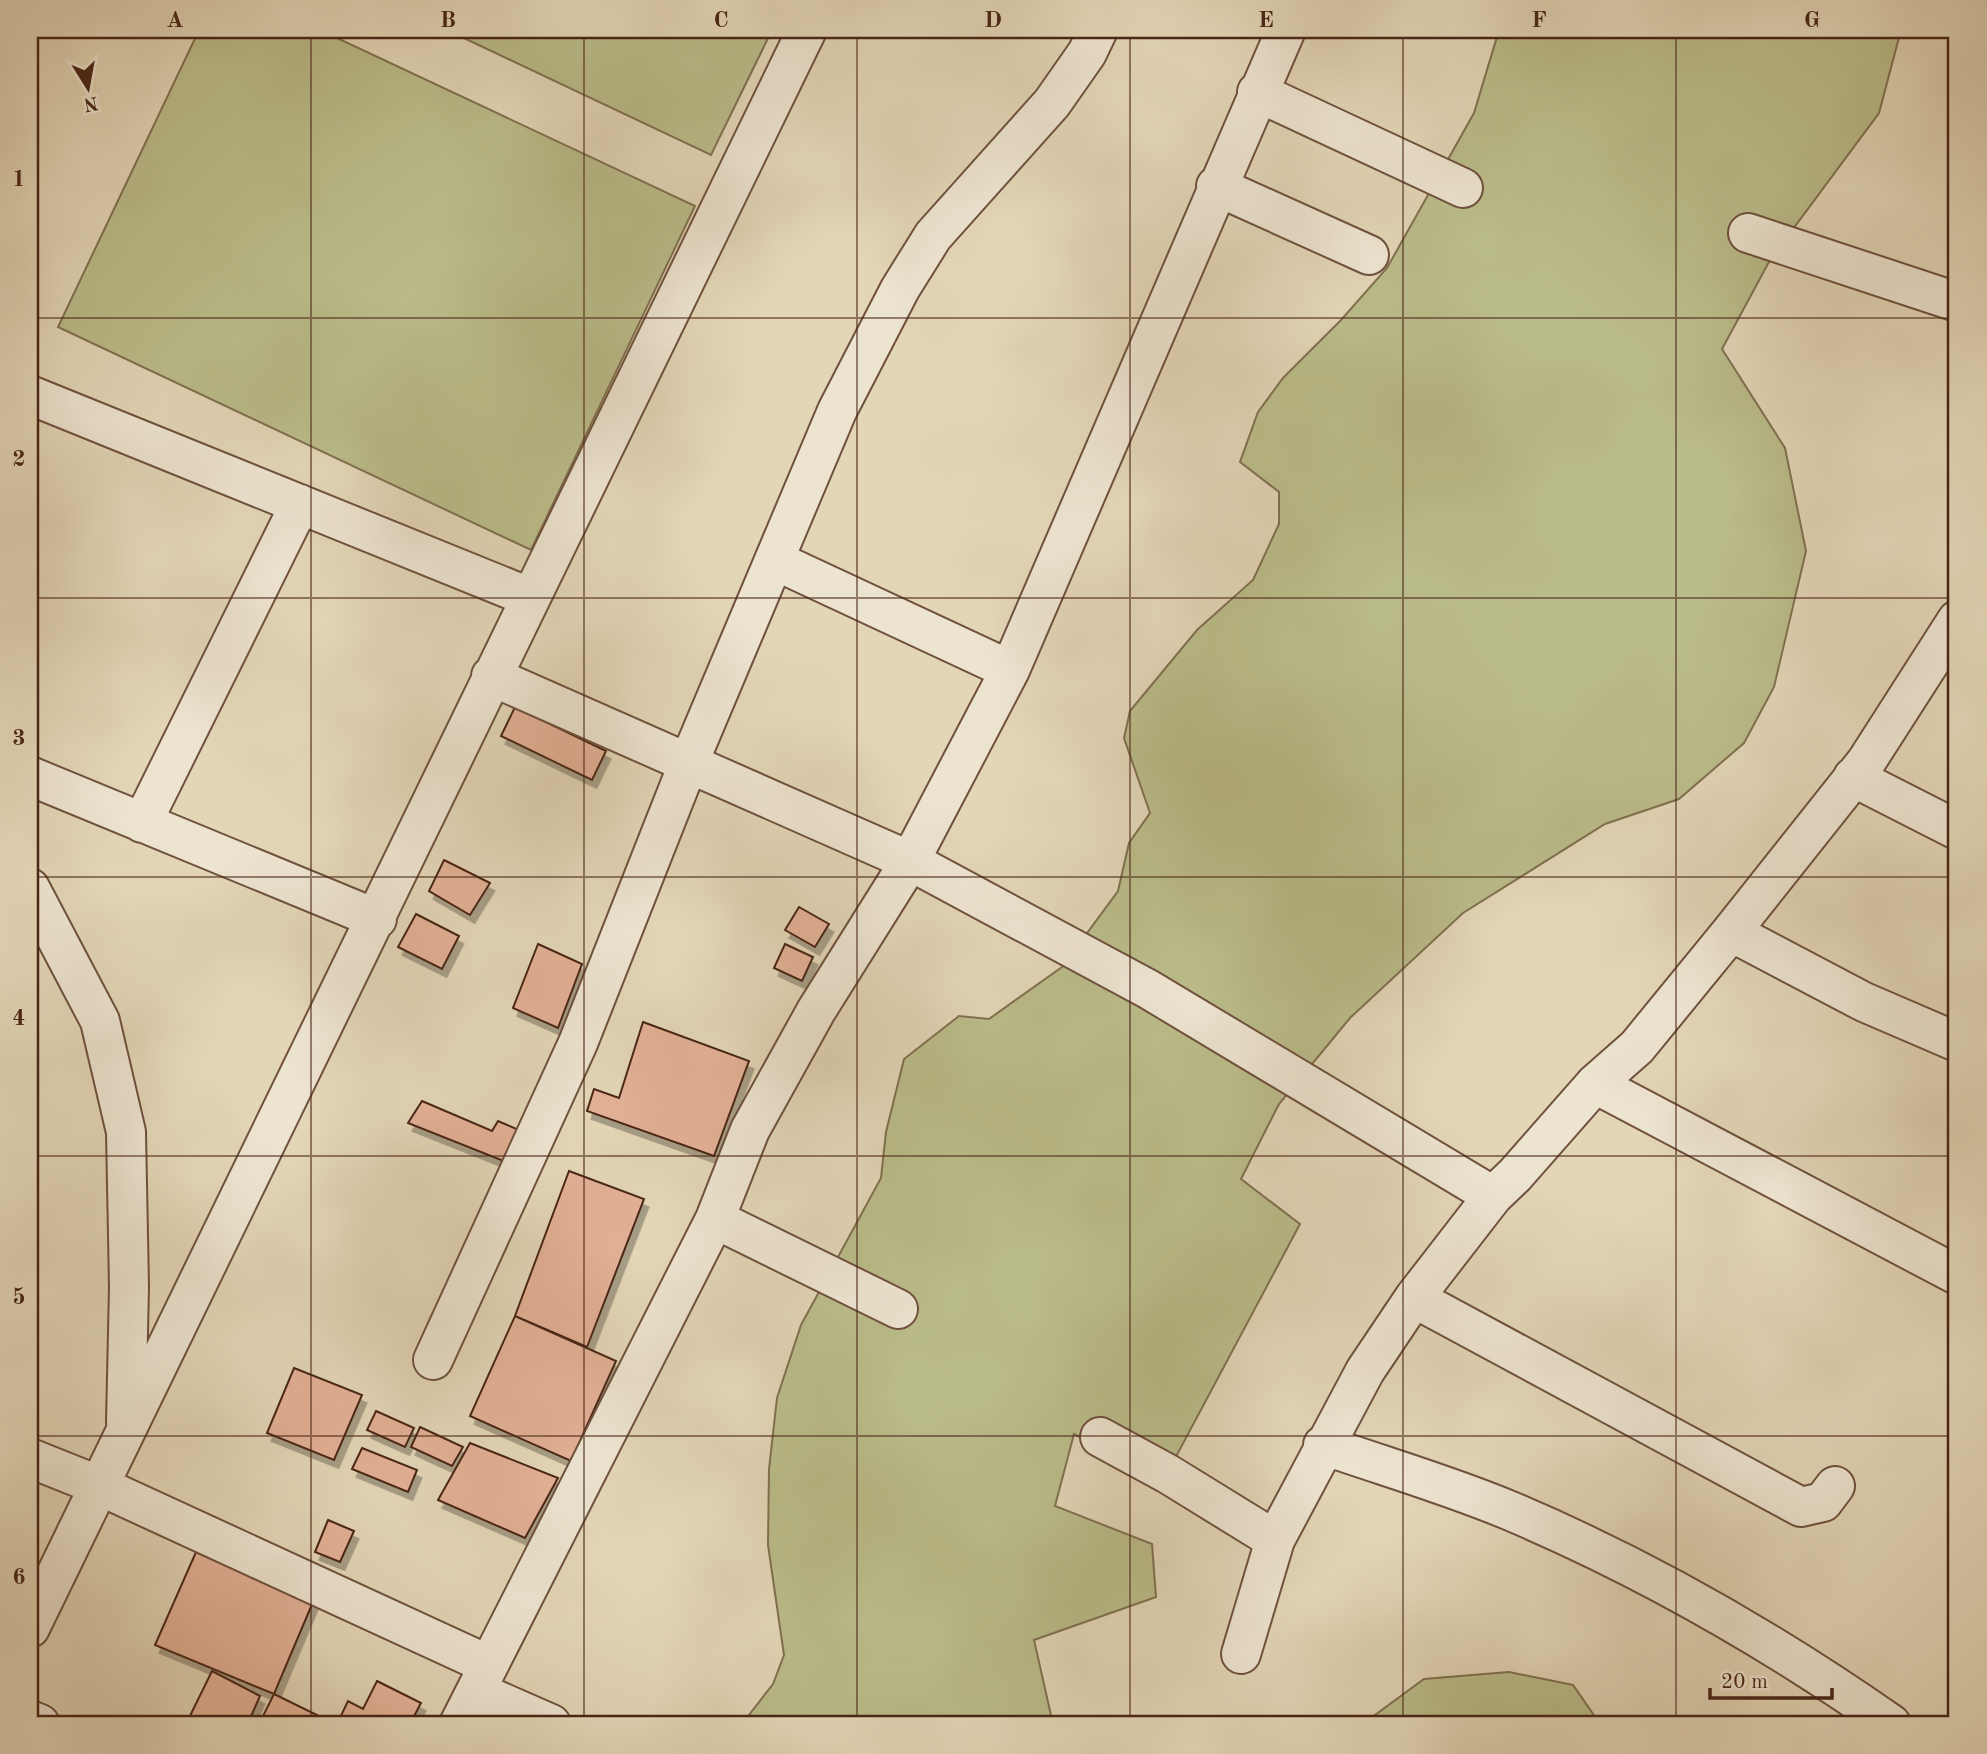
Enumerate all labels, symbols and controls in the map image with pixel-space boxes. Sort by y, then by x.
text: A [166,9,184,32]
text: B [440,9,456,32]
text: C [713,9,729,32]
text: D [984,9,1002,32]
text: E [1258,9,1274,32]
text: F [1531,9,1547,32]
text: G [1804,9,1820,32]
north arrow [52,52,122,122]
text: N [81,92,100,113]
text: 1 [12,168,26,191]
text: 2 [12,448,26,471]
text: 3 [12,727,26,750]
text: 4 [12,1007,26,1030]
text: 5 [12,1286,26,1309]
text: 6 [12,1566,26,1589]
scale bar [1710,1656,1833,1700]
text: 20 m [1721,1672,1768,1693]

